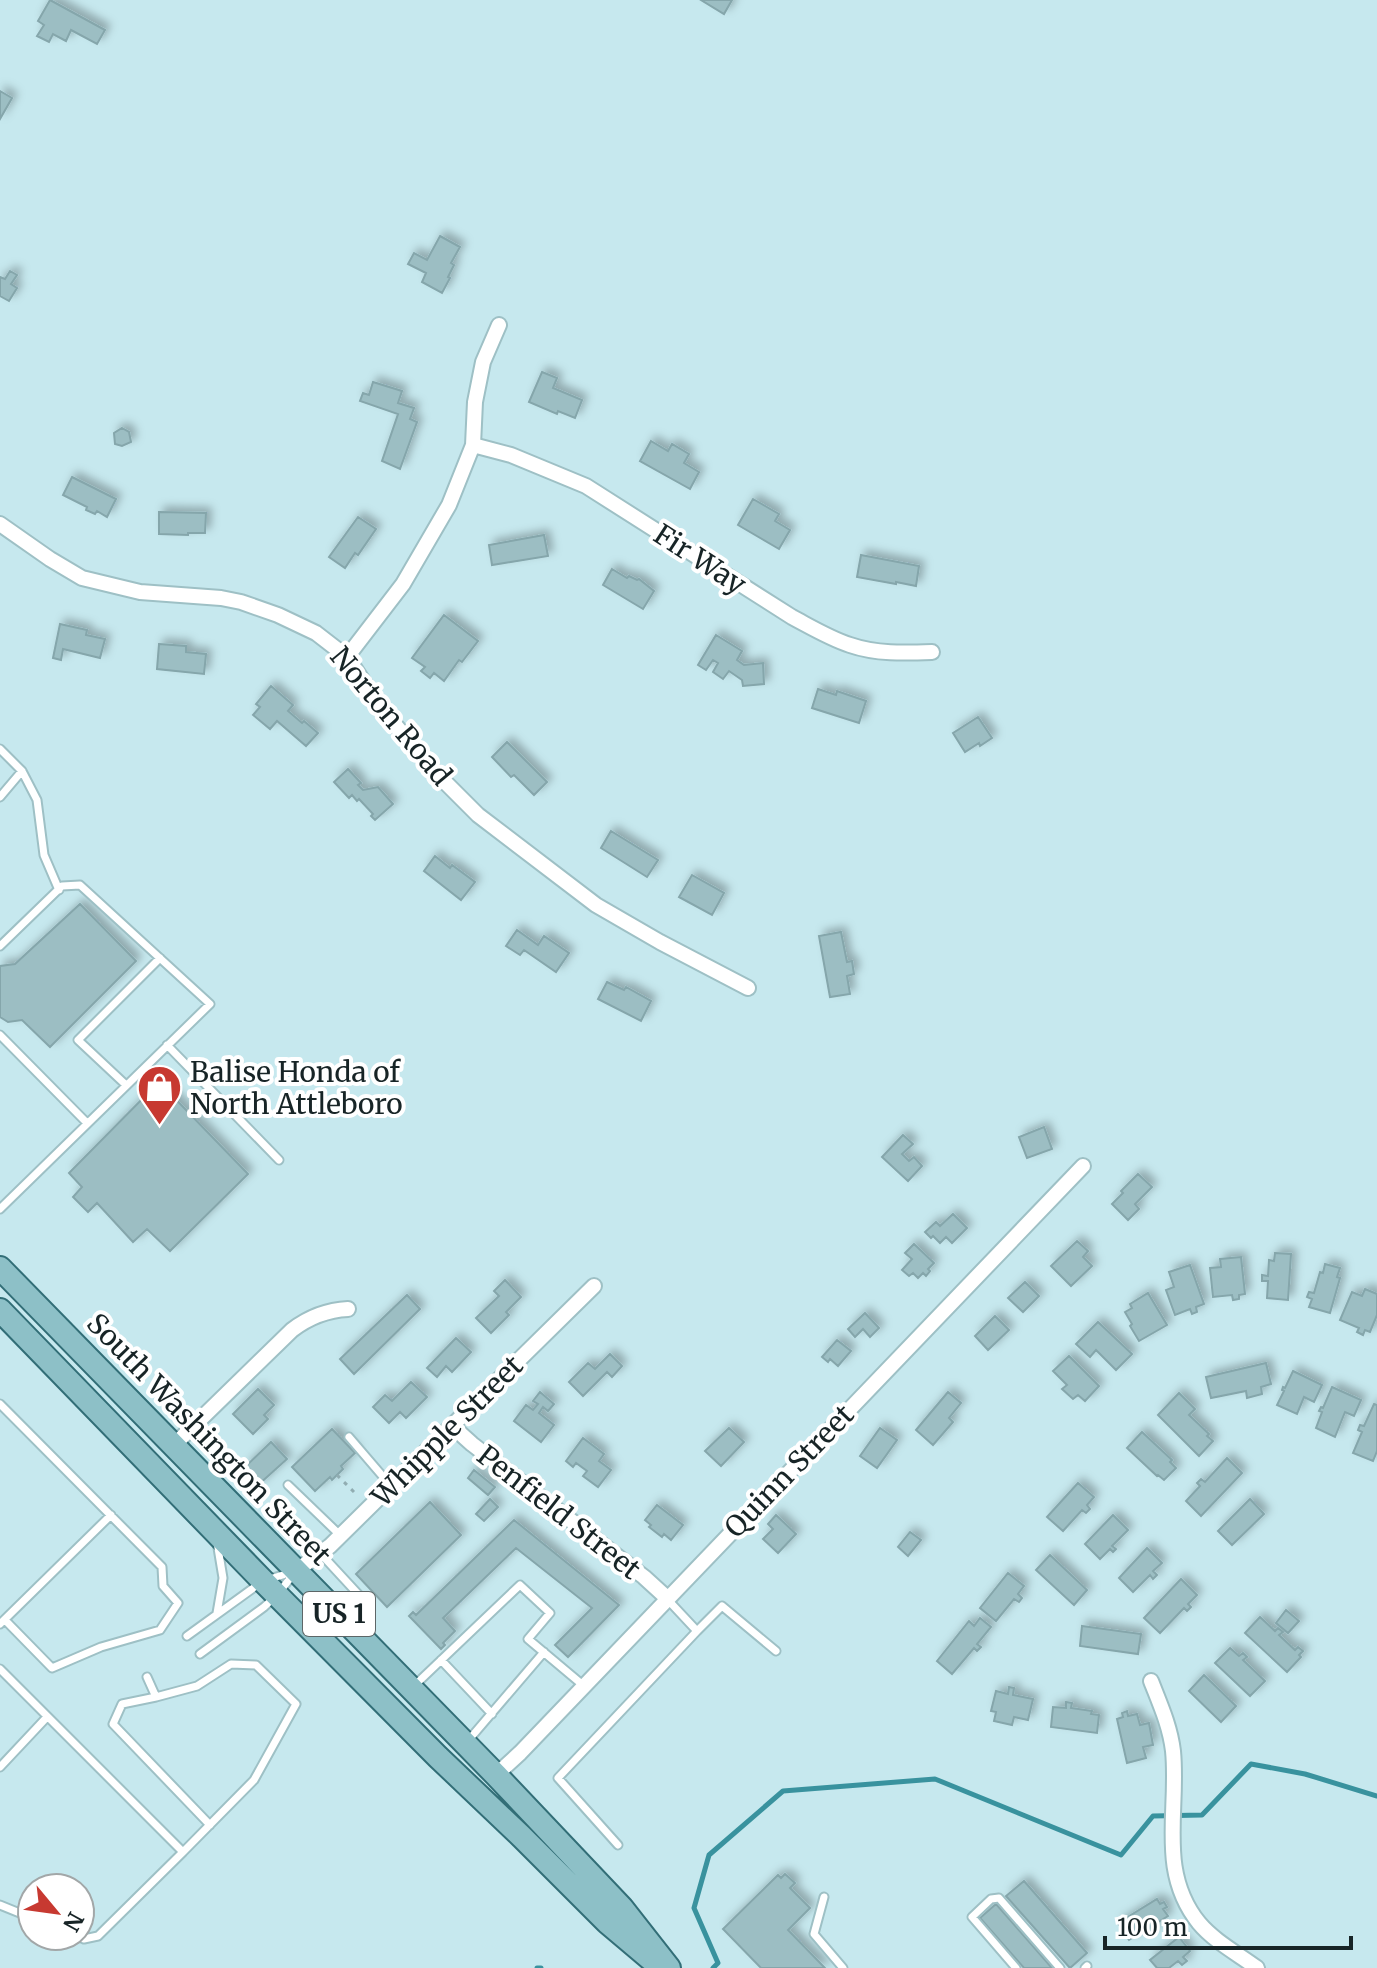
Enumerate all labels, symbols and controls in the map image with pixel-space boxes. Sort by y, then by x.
street label: Fir Way [647,516,753,602]
street label: Norton Road [323,639,460,793]
place label: Balise Honda of North Attleboro [190,1054,402,1122]
shop icon: Balise Honda of North Attleboro [135,1064,183,1127]
street label: South Washington Street [79,1305,339,1573]
street label: Whipple Street [363,1348,530,1515]
street label: Quinn Street [717,1397,861,1545]
street label: Penfield Street [470,1437,648,1587]
road number: US 1 [303,1592,375,1636]
north arrow [16,1872,96,1952]
scale bar [1105,1900,1351,1950]
text: N [57,1907,90,1937]
text: 100 m [1117,1912,1188,1943]

